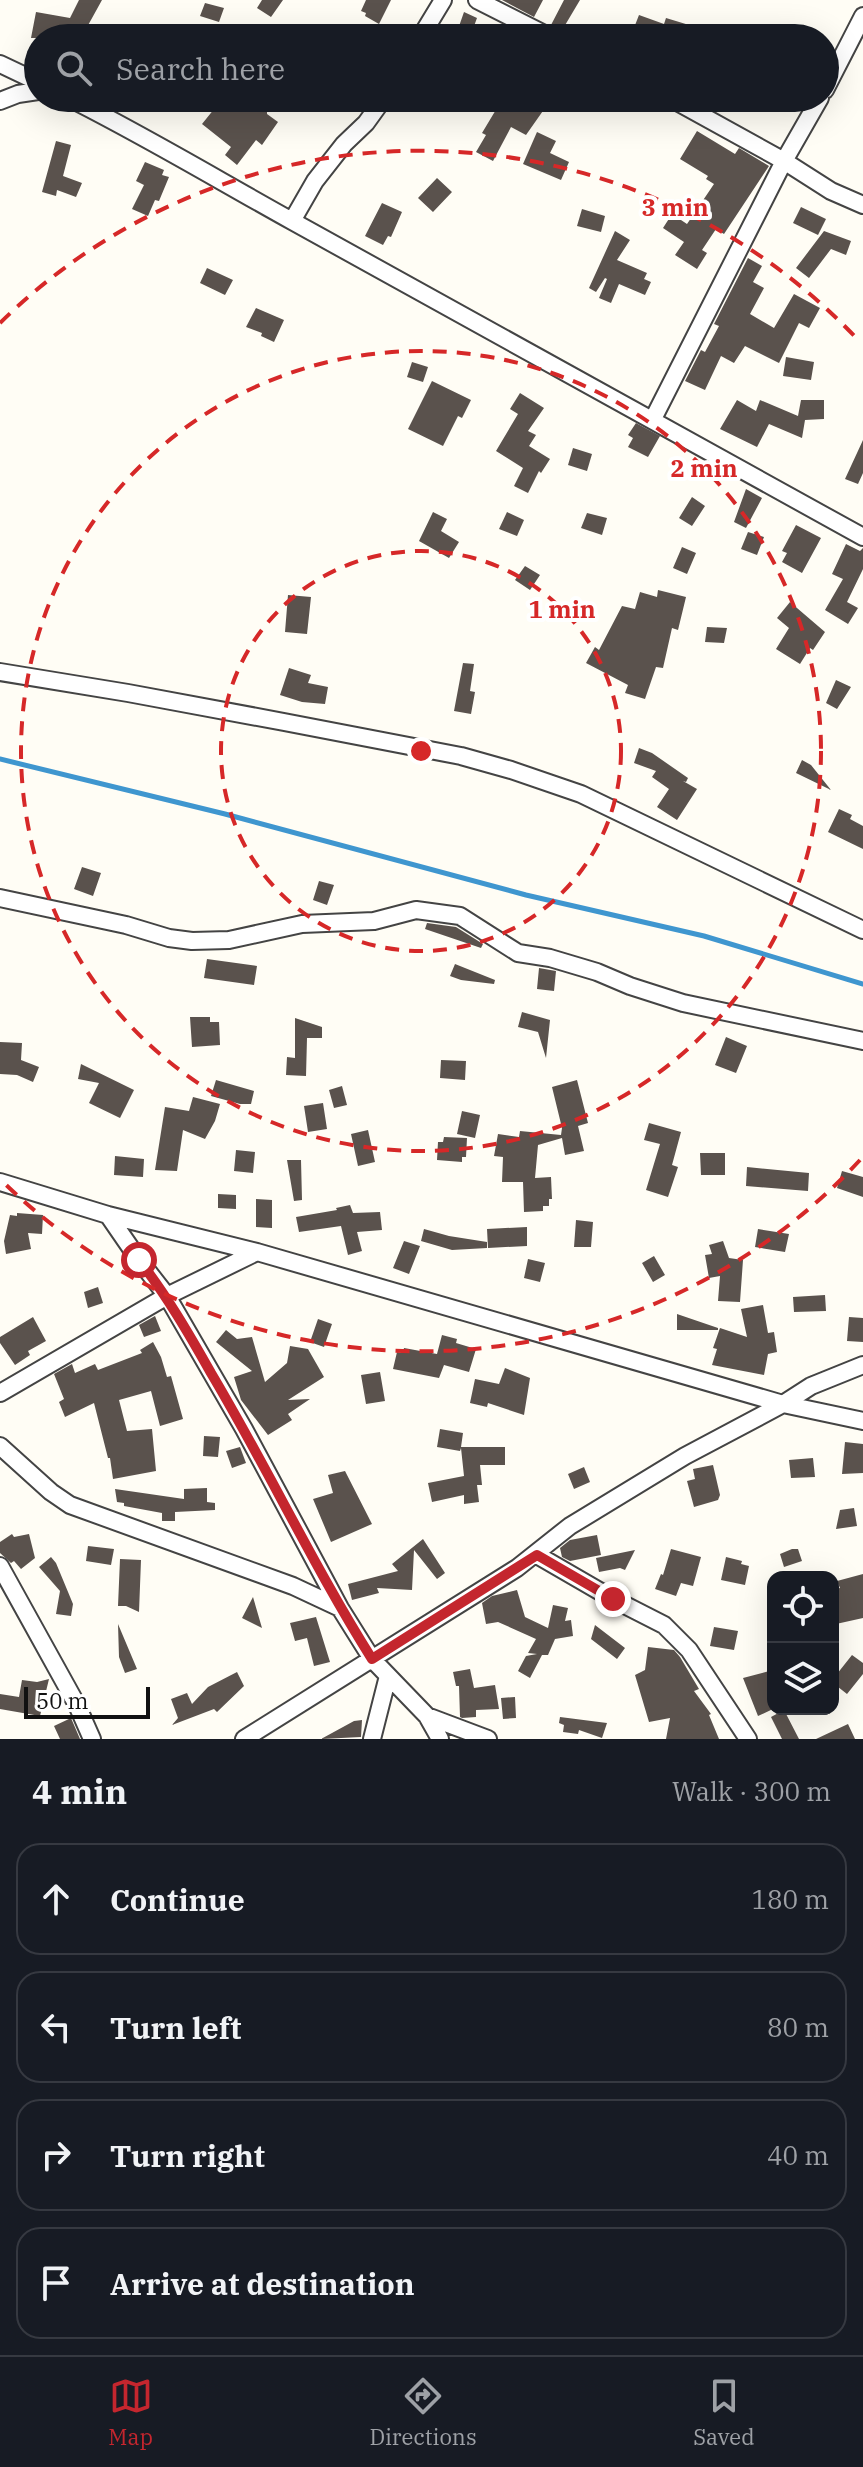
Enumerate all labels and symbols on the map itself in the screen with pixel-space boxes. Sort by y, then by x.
text: 3 min [641,191,709,223]
text: 2 min [670,452,738,484]
text: 1 min [528,593,596,625]
centre of rings [407,737,435,765]
route start [121,1242,157,1278]
route end [595,1581,631,1617]
scale bar [24,1683,150,1719]

